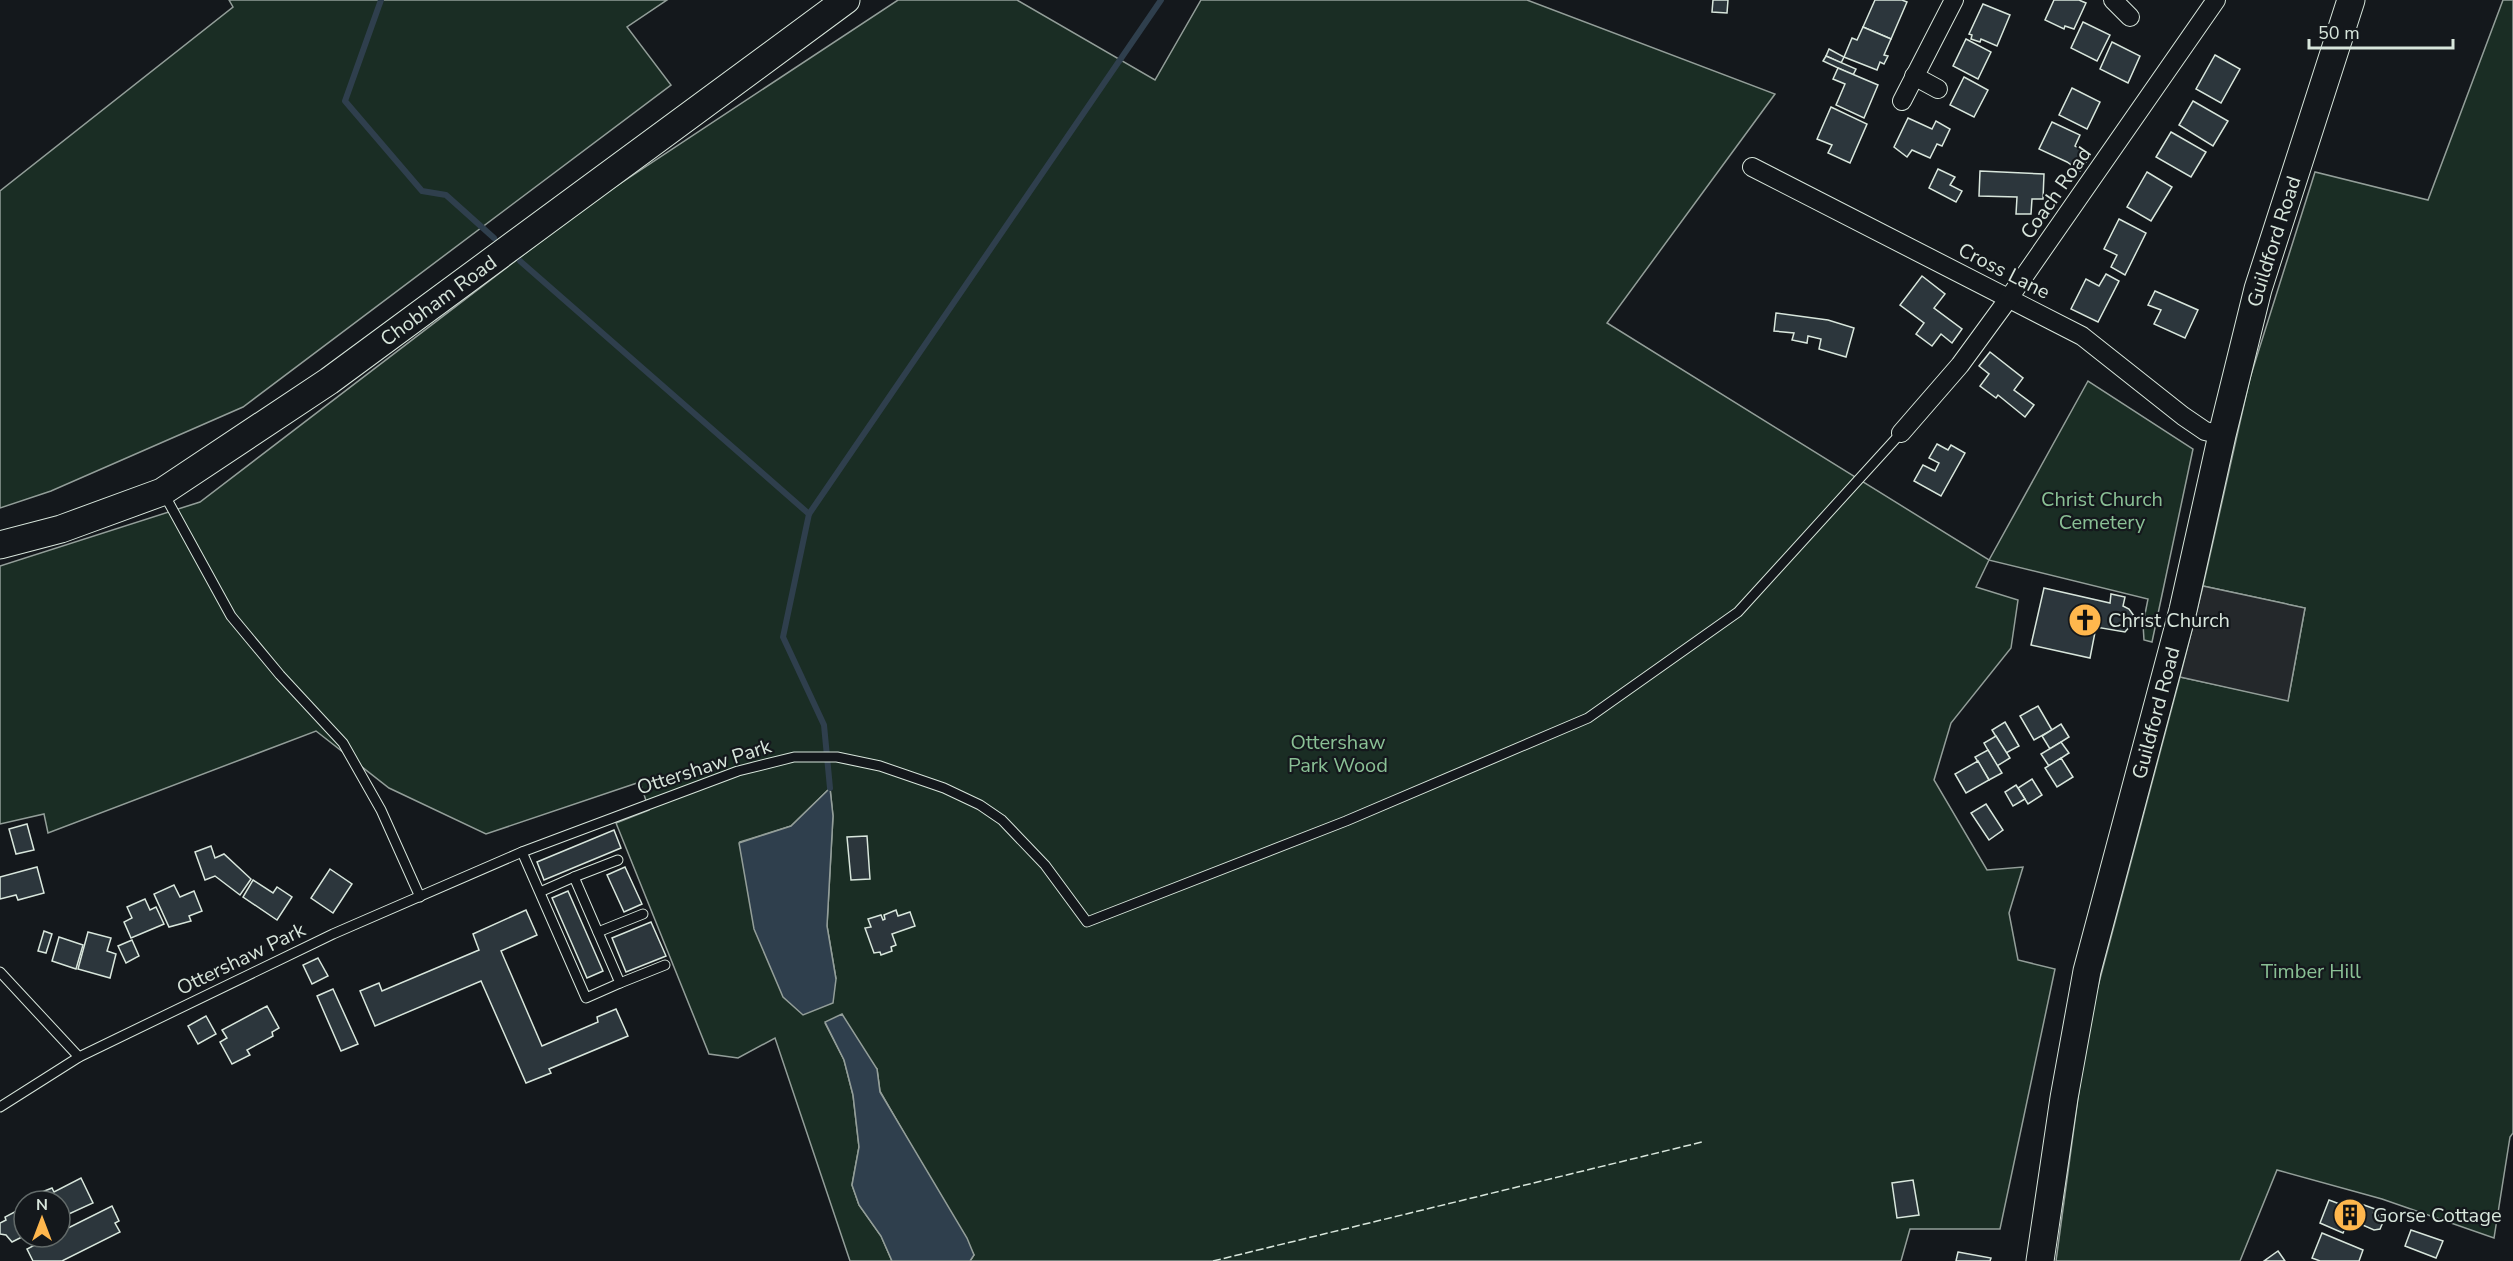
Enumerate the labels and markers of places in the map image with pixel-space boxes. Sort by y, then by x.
church icon: Christ Church [2067,602,2103,638]
place label: Christ Church [2108,607,2230,634]
building icon: Gorse Cottage [2332,1197,2368,1233]
place label: Gorse Cottage [2373,1202,2502,1229]

